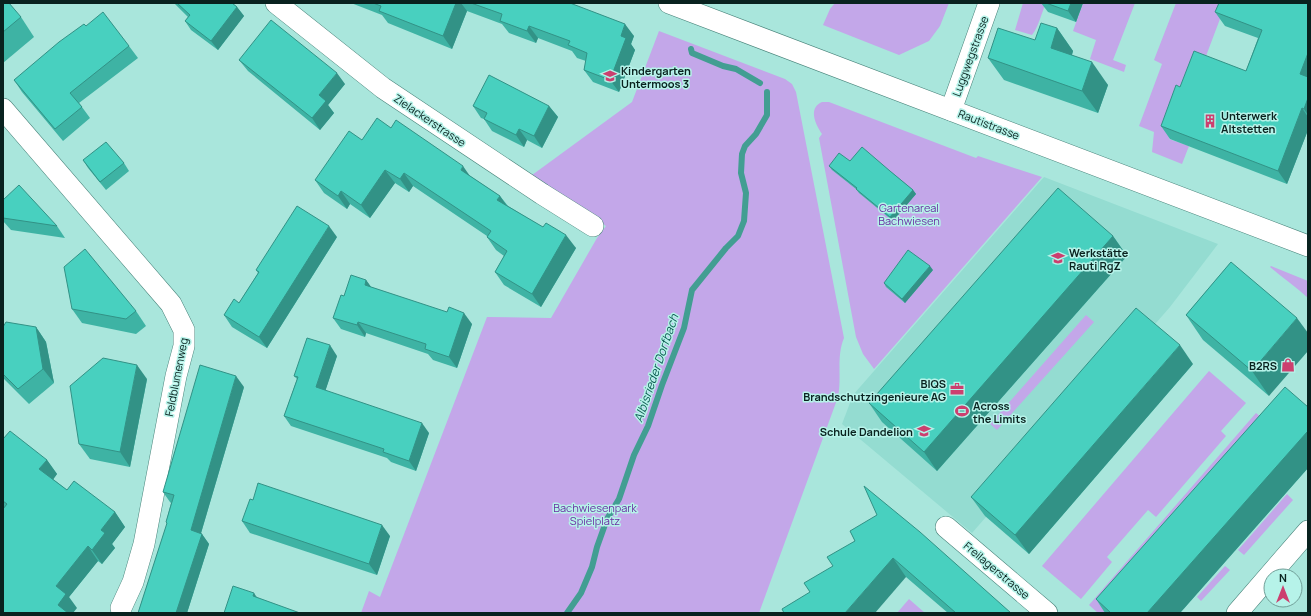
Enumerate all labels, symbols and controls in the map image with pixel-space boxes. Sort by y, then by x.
street label: Luggwegstrasse [949,13,992,98]
place label: Kindergarten Untermoos 3 [621,63,691,91]
school or university icon: Kindergarten Untermoos 3 [602,68,618,84]
street label: Zielackerstrasse [391,90,470,150]
street label: Rautistrasse [956,105,1022,143]
place label: Unterwerk Altstetten [1221,108,1278,136]
building icon: Unterwerk Altstetten [1202,113,1218,129]
park label: Gartenareal Bachwiesen [878,200,940,228]
place label: Werkstätte Rauti RgZ [1069,245,1129,273]
school or university icon: Werkstätte Rauti RgZ [1050,250,1066,266]
water label: Albisrieder Dorfbach [630,311,683,424]
street label: Feldblumenweg [161,336,191,418]
shop icon: B2RS [1280,357,1296,373]
place label: B2RS [1249,358,1277,373]
place label: BIQS Brandschutzingenieure AG [803,376,946,404]
office icon: BIQS Brandschutzingenieure AG [949,381,965,397]
place label: Across the Limits [973,398,1026,426]
sports icon: Across the Limits [954,403,970,419]
school or university icon: Schule Dandelion [916,423,932,439]
place label: Schule Dandelion [820,424,913,439]
park label: Bachwiesenpark Spielplatz [553,500,637,528]
street label: Freilagerstrasse [961,538,1034,602]
north arrow [1263,568,1303,608]
text: N [1279,570,1287,585]

